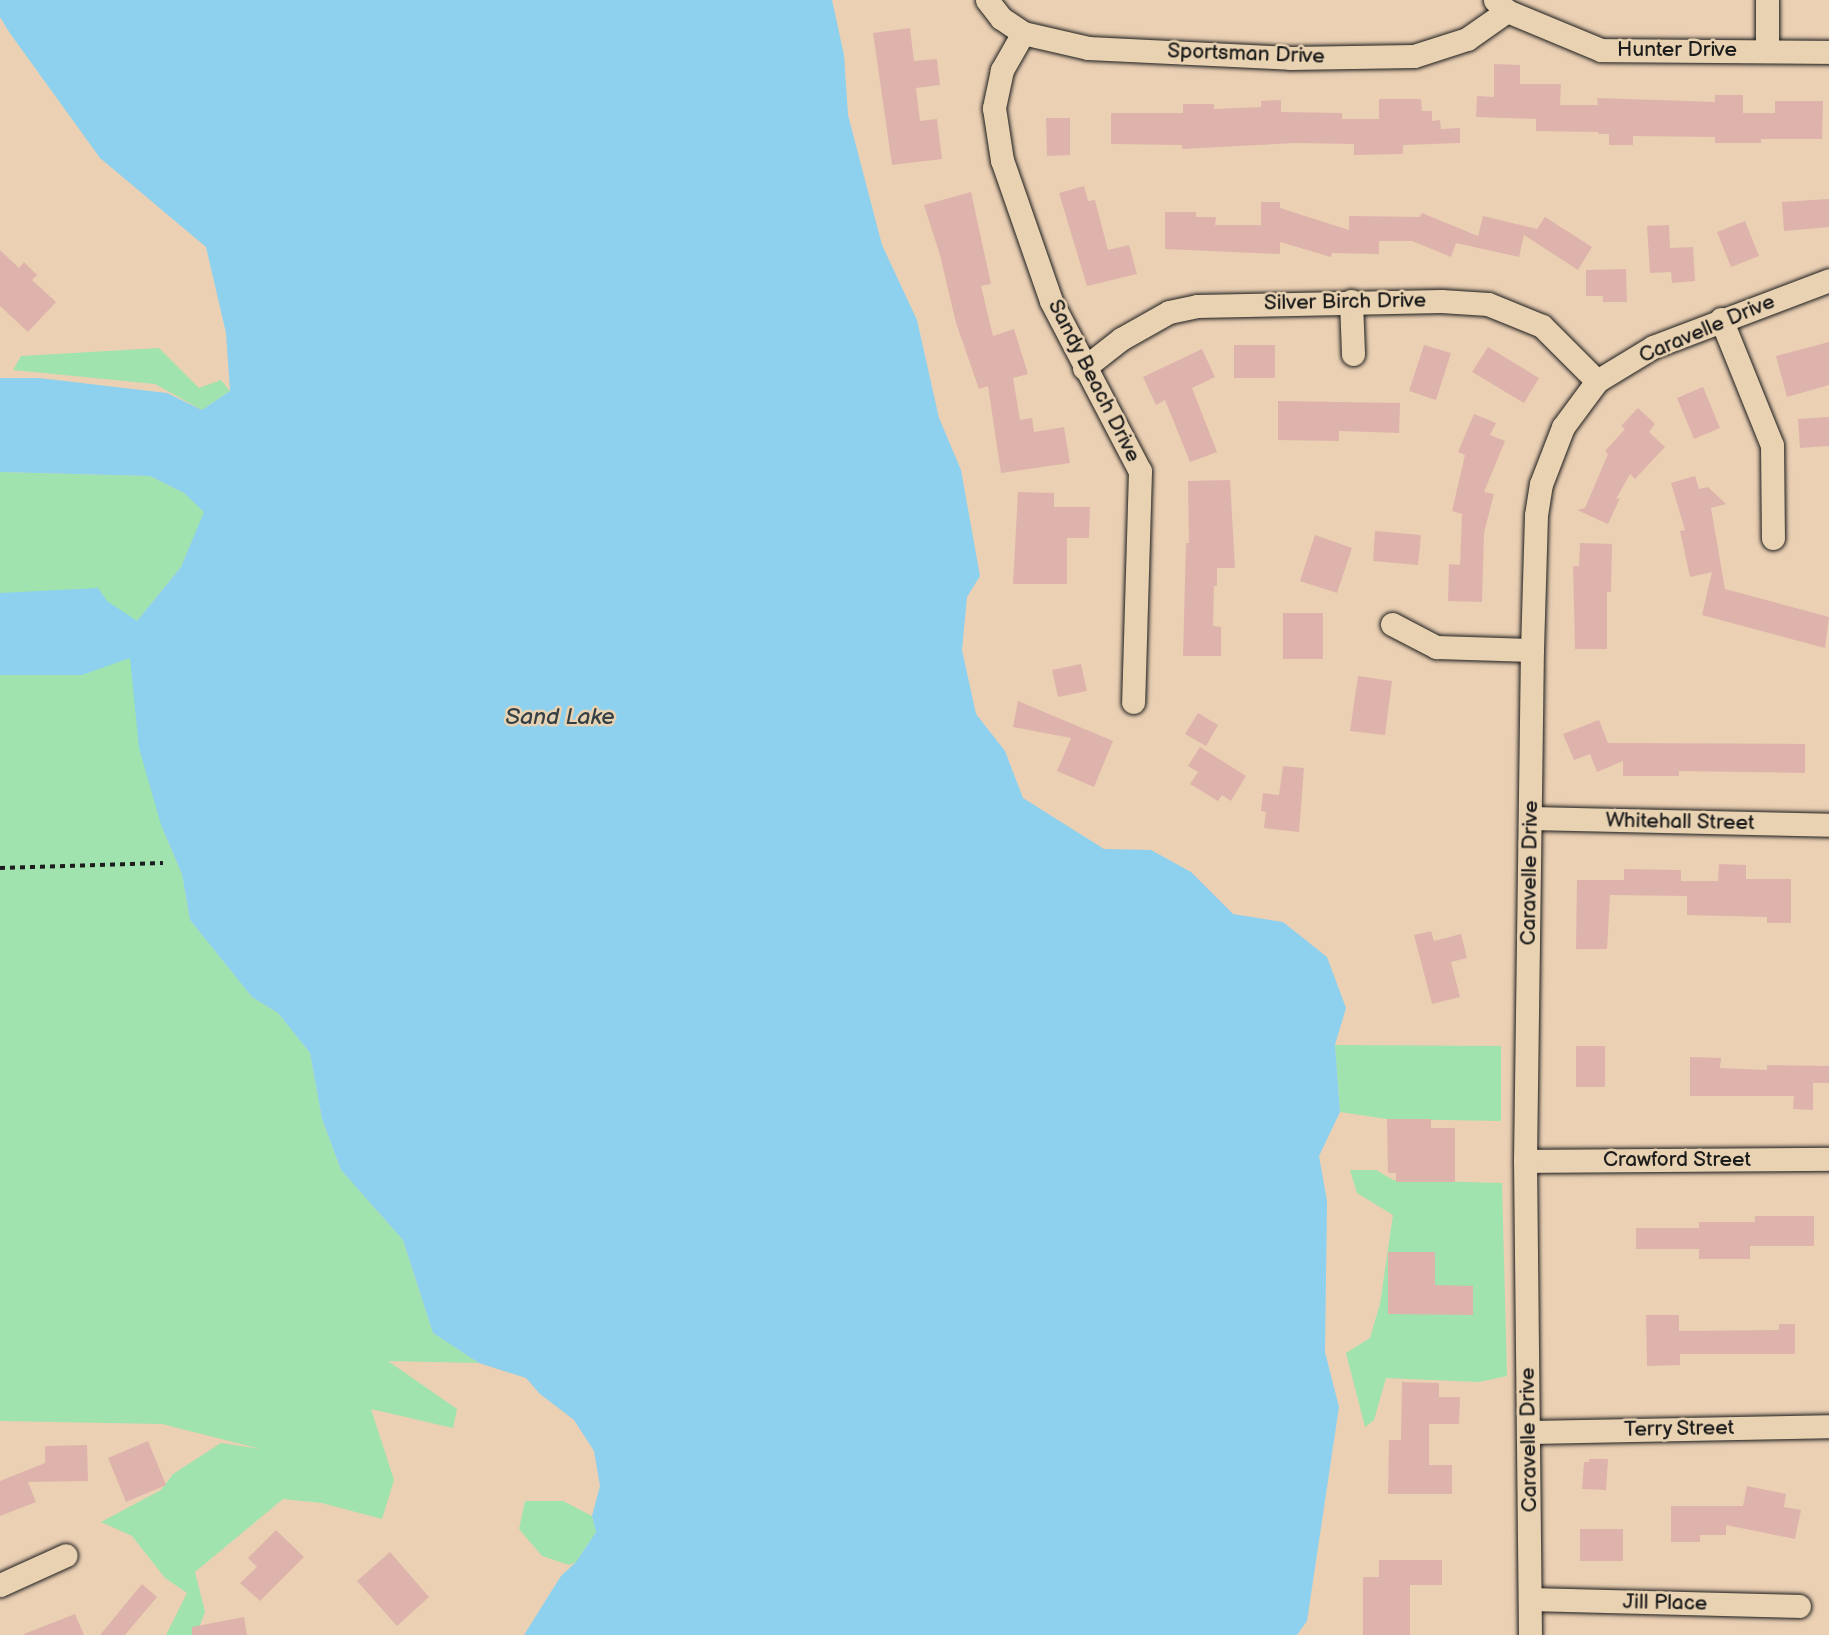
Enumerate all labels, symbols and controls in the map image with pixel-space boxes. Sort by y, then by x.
street label: Hunter Drive [1617,37,1737,63]
street label: Sportsman Drive [1167,39,1325,69]
street label: Silver Birch Drive [1264,288,1426,316]
street label: Caravelle Drive [1635,289,1779,369]
street label: Sandy Beach Drive [1042,295,1146,467]
water label: Sand Lake [505,703,615,731]
street label: Caravelle Drive [1516,800,1544,946]
street label: Whitehall Street [1605,808,1755,836]
street label: Crawford Street [1603,1147,1751,1173]
street label: Caravelle Drive [1515,1367,1543,1513]
street label: Terry Street [1623,1415,1735,1443]
street label: Jill Place [1623,1590,1707,1616]

